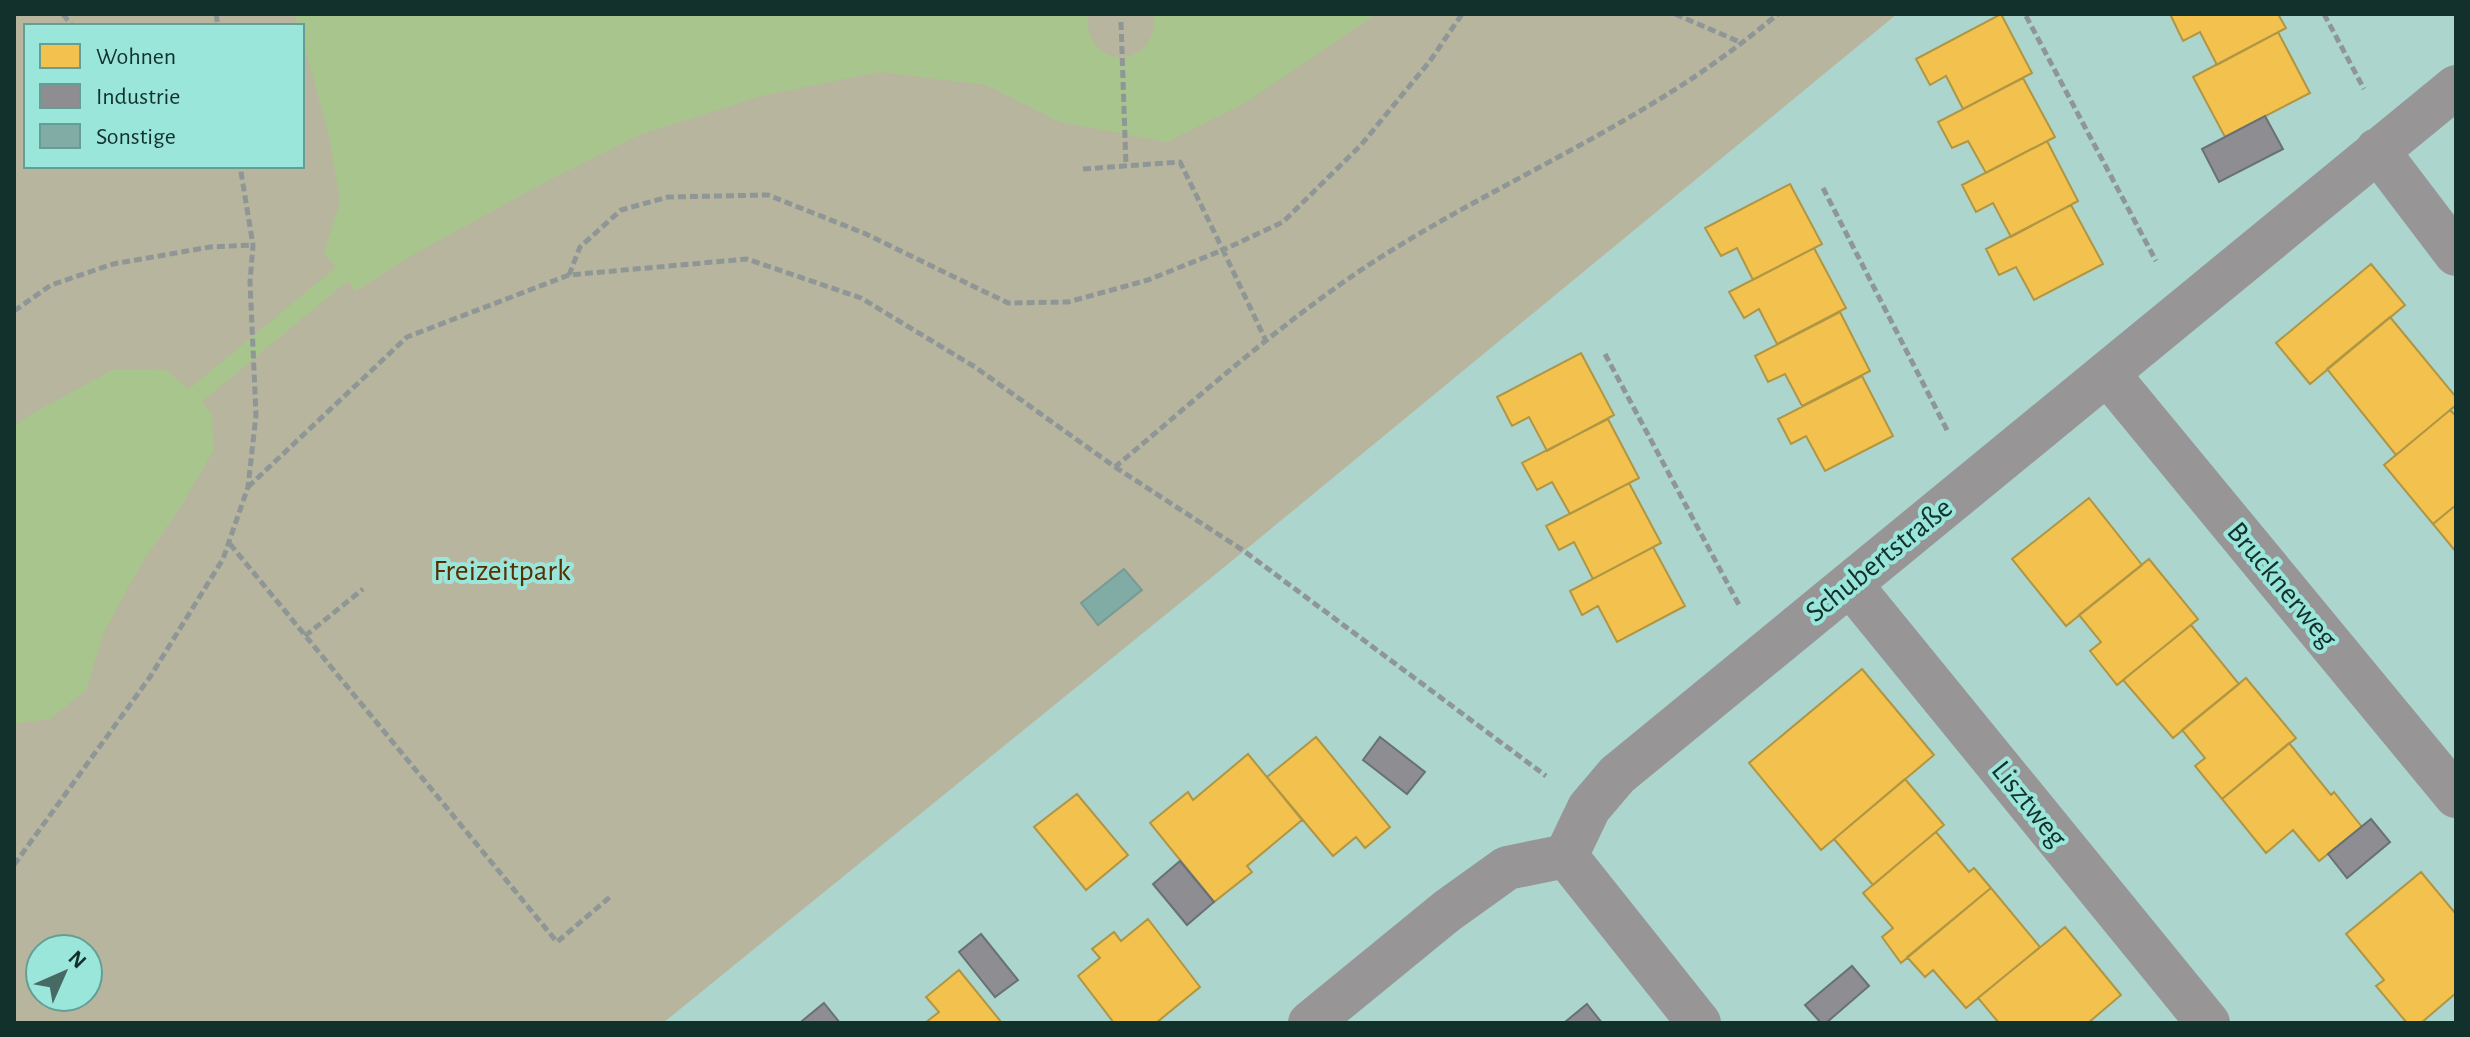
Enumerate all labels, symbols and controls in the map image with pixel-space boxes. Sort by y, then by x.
legend [24,24,304,168]
text: Wohnen [96,45,176,69]
text: Industrie [96,85,180,109]
text: Sonstige [96,125,176,149]
street label: Schubertstraße [1800,492,1958,628]
street label: Brucknerweg [2221,517,2343,654]
park label: Freizeitpark [433,556,571,586]
street label: Lisztweg [1986,755,2073,853]
north arrow [24,933,104,1013]
text: N [64,946,91,973]

